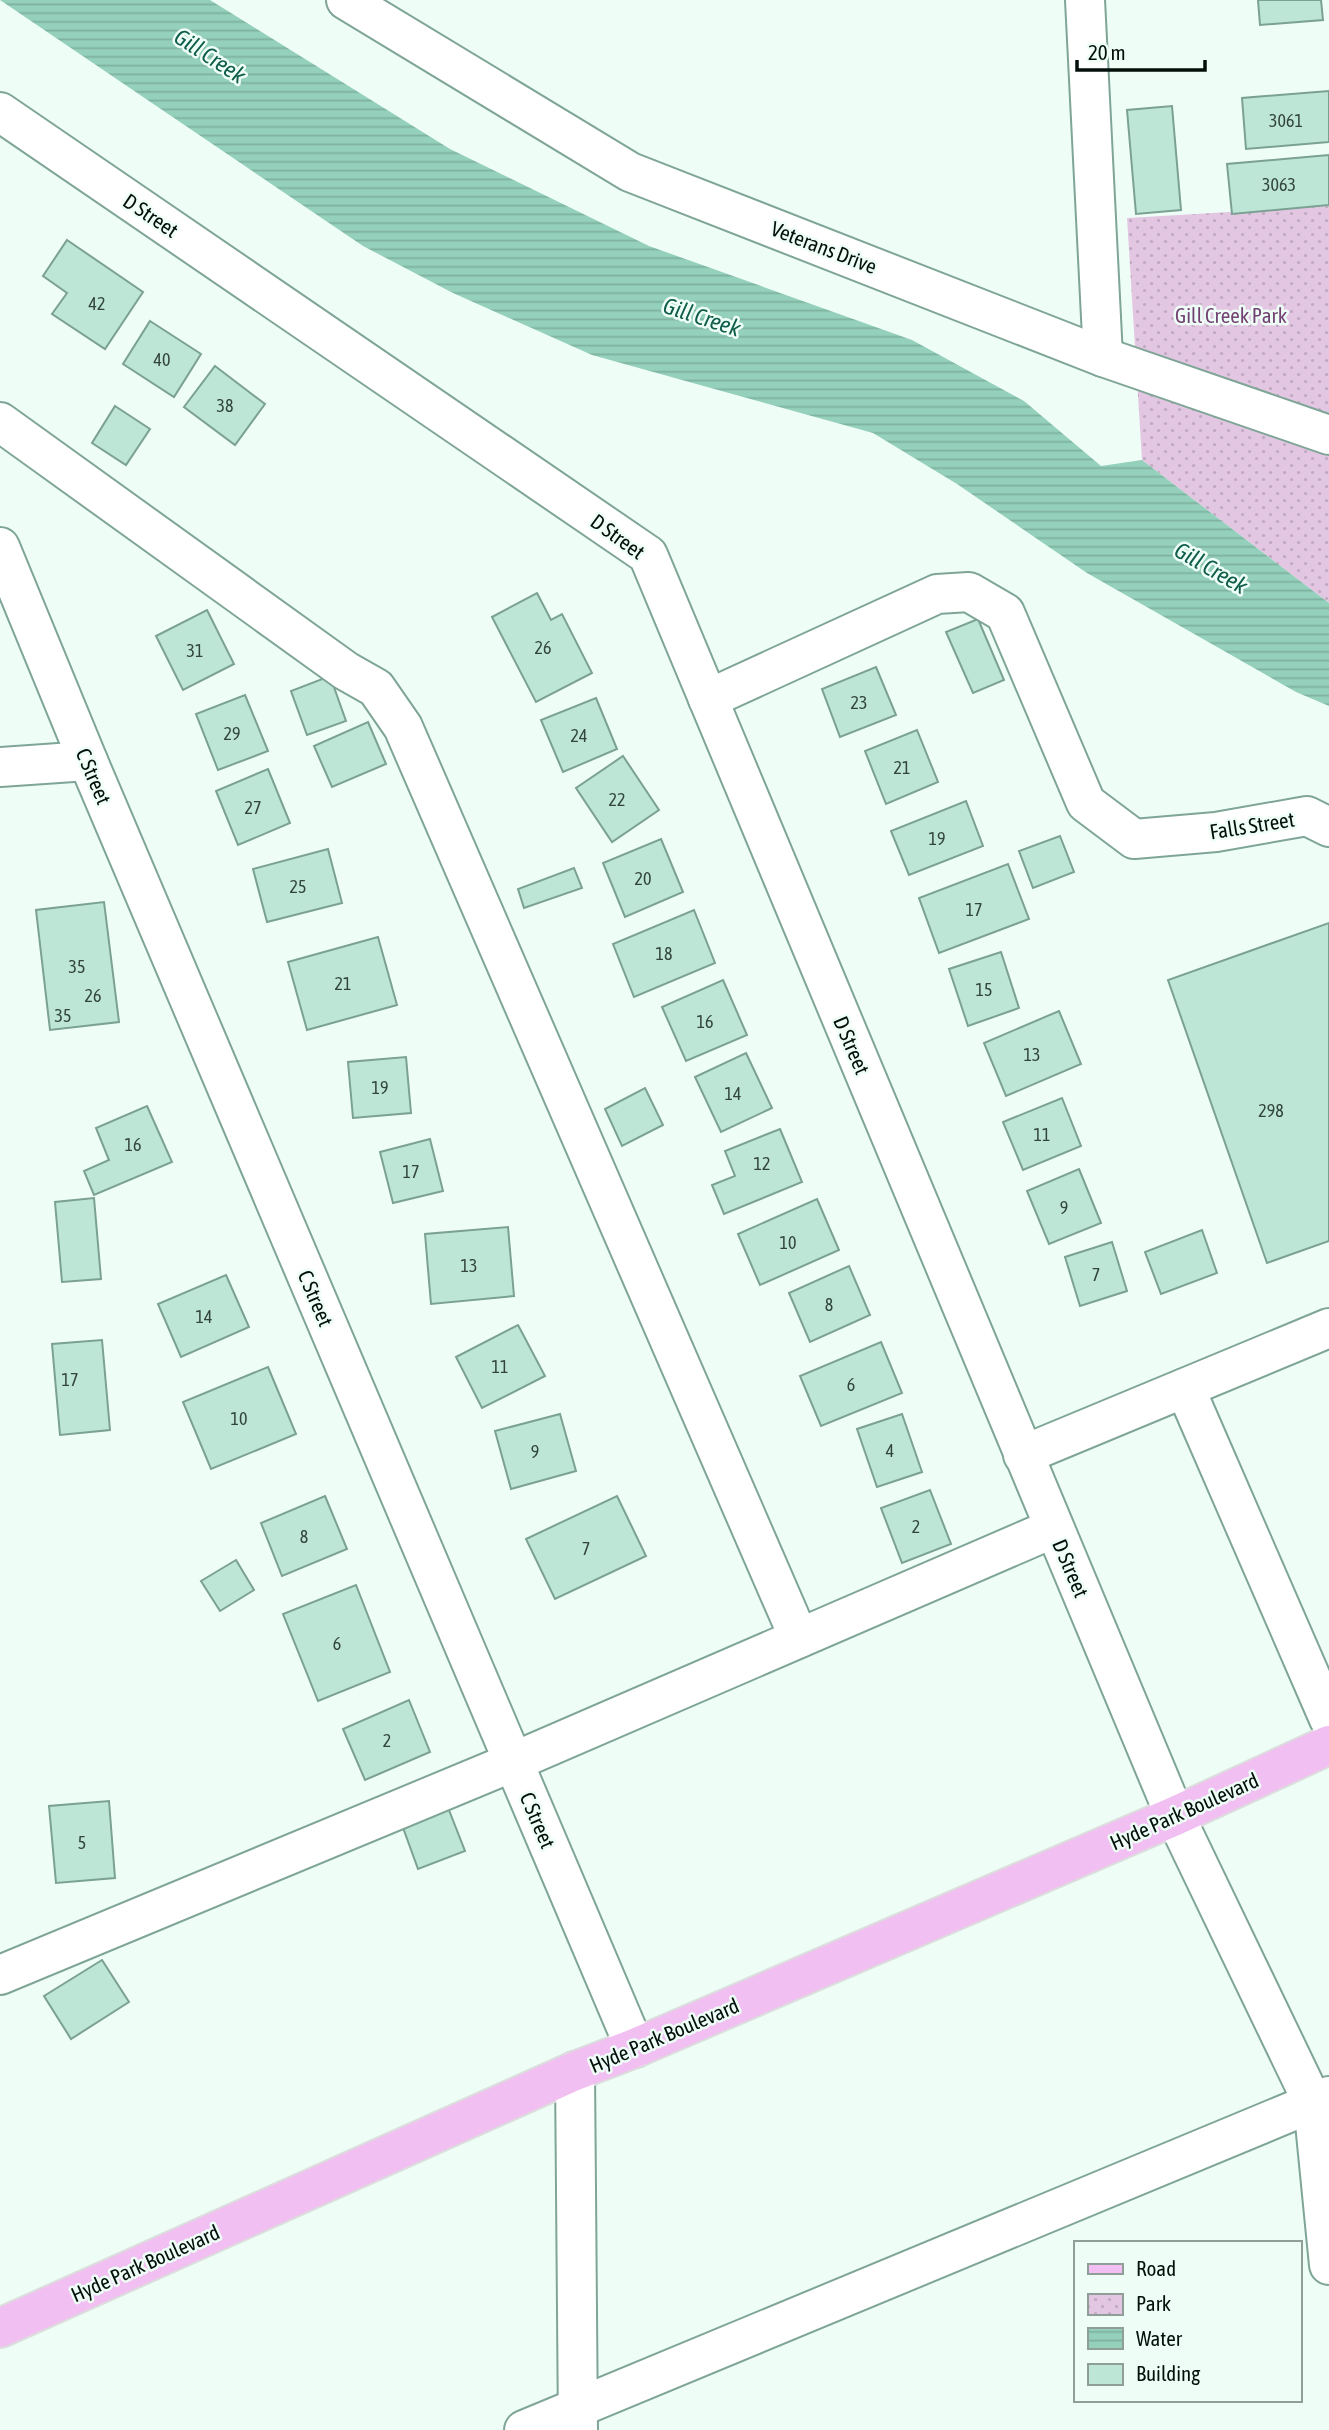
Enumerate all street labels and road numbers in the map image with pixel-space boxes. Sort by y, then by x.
street label: D Street [119,188,183,242]
street label: Veterans Drive [768,216,880,278]
street label: D Street [586,508,650,564]
street label: C Street [72,744,116,808]
street label: Falls Street [1208,806,1296,844]
street label: D Street [829,1012,875,1078]
street label: C Street [294,1266,338,1330]
street label: D Street [1048,1535,1094,1601]
street label: Hyde Park Boulevard [1106,1768,1262,1854]
street label: C Street [516,1788,560,1852]
street label: Hyde Park Boulevard [586,1993,742,2077]
street label: Hyde Park Boulevard [67,2220,223,2306]

